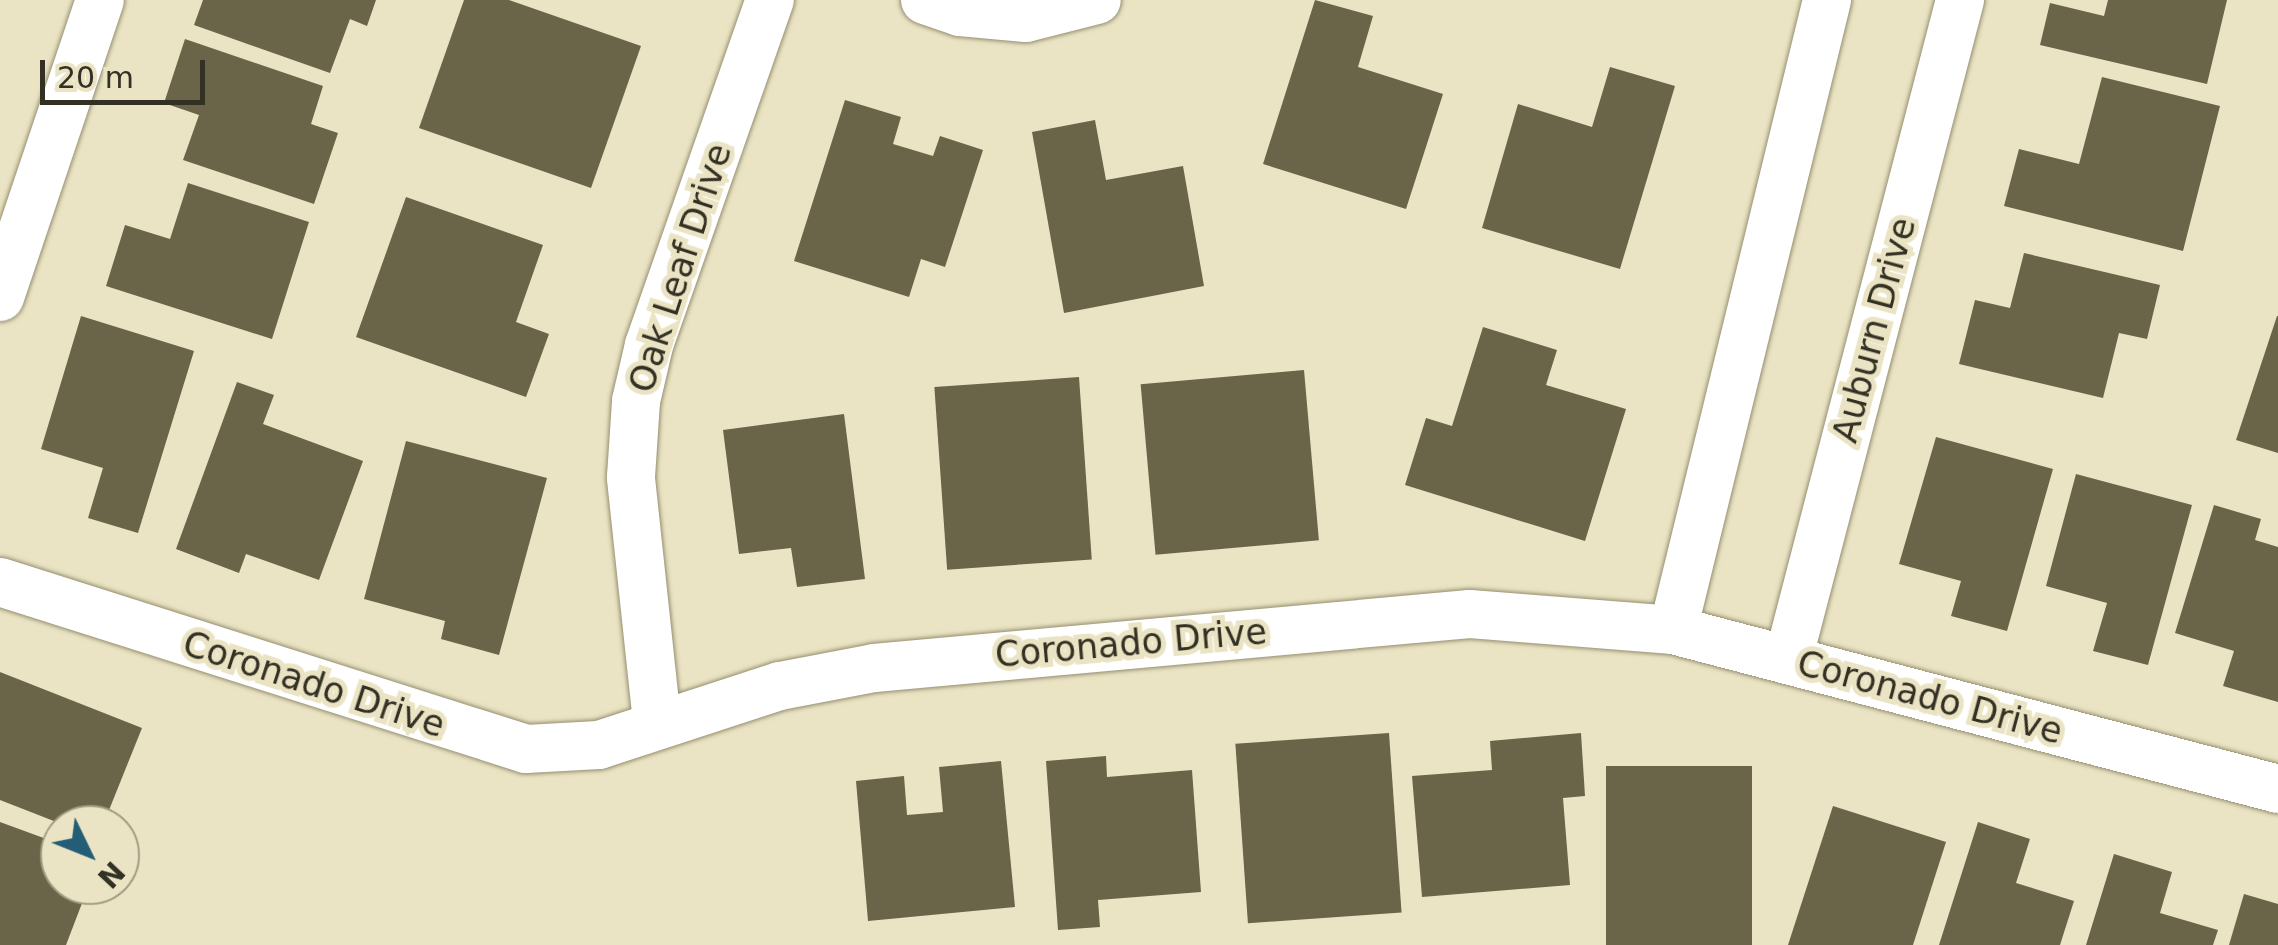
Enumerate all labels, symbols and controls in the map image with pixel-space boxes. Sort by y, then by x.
scale bar [45,40,210,102]
text: 20 m [57,60,134,95]
street label: Oak Leaf Drive [620,138,740,398]
street label: Auburn Drive [1824,213,1924,447]
street label: Coronado Drive [993,610,1269,676]
street label: Coronado Drive [178,622,450,746]
street label: Coronado Drive [1793,641,2067,753]
north arrow [40,805,140,905]
text: N [91,855,131,894]

